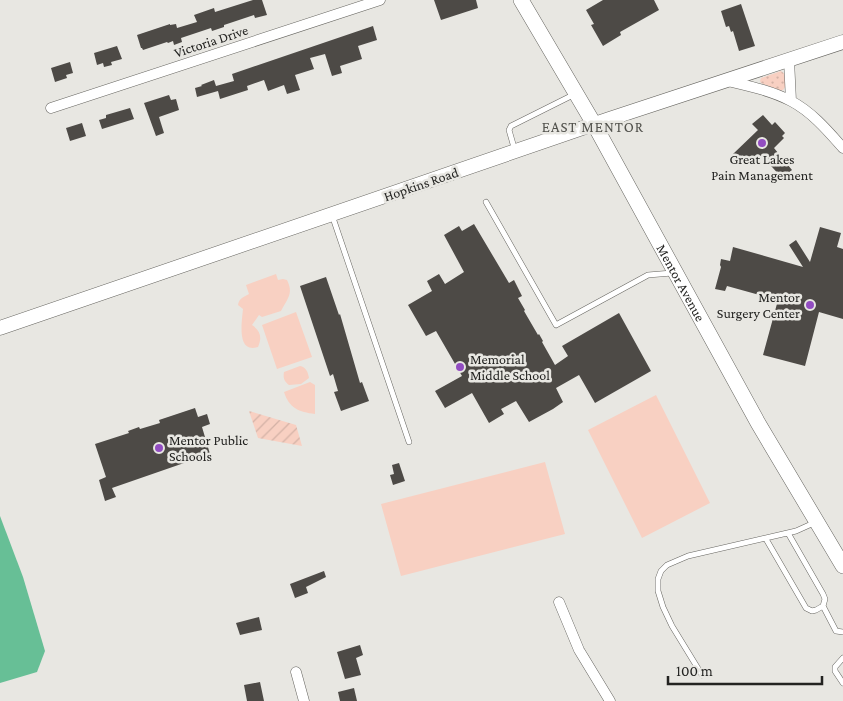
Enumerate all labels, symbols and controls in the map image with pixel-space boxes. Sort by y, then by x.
street label: Victoria Drive [172,22,250,60]
district label: EAST MENTOR [542,119,644,135]
marker: Great Lakes Pain Management [756,137,768,149]
place label: Great Lakes Pain Management [711,151,813,183]
street label: Hopkins Road [382,164,461,204]
street label: Mentor Avenue [653,241,709,324]
place label: Mentor Surgery Center [717,289,800,321]
marker: Mentor Surgery Center [804,299,816,311]
place label: Memorial Middle School [470,351,550,383]
marker: Memorial Middle School [454,361,466,373]
place label: Mentor Public Schools [169,432,248,464]
marker: Mentor Public Schools [153,442,165,454]
scale bar [668,654,822,686]
text: 100 m [676,663,713,679]

